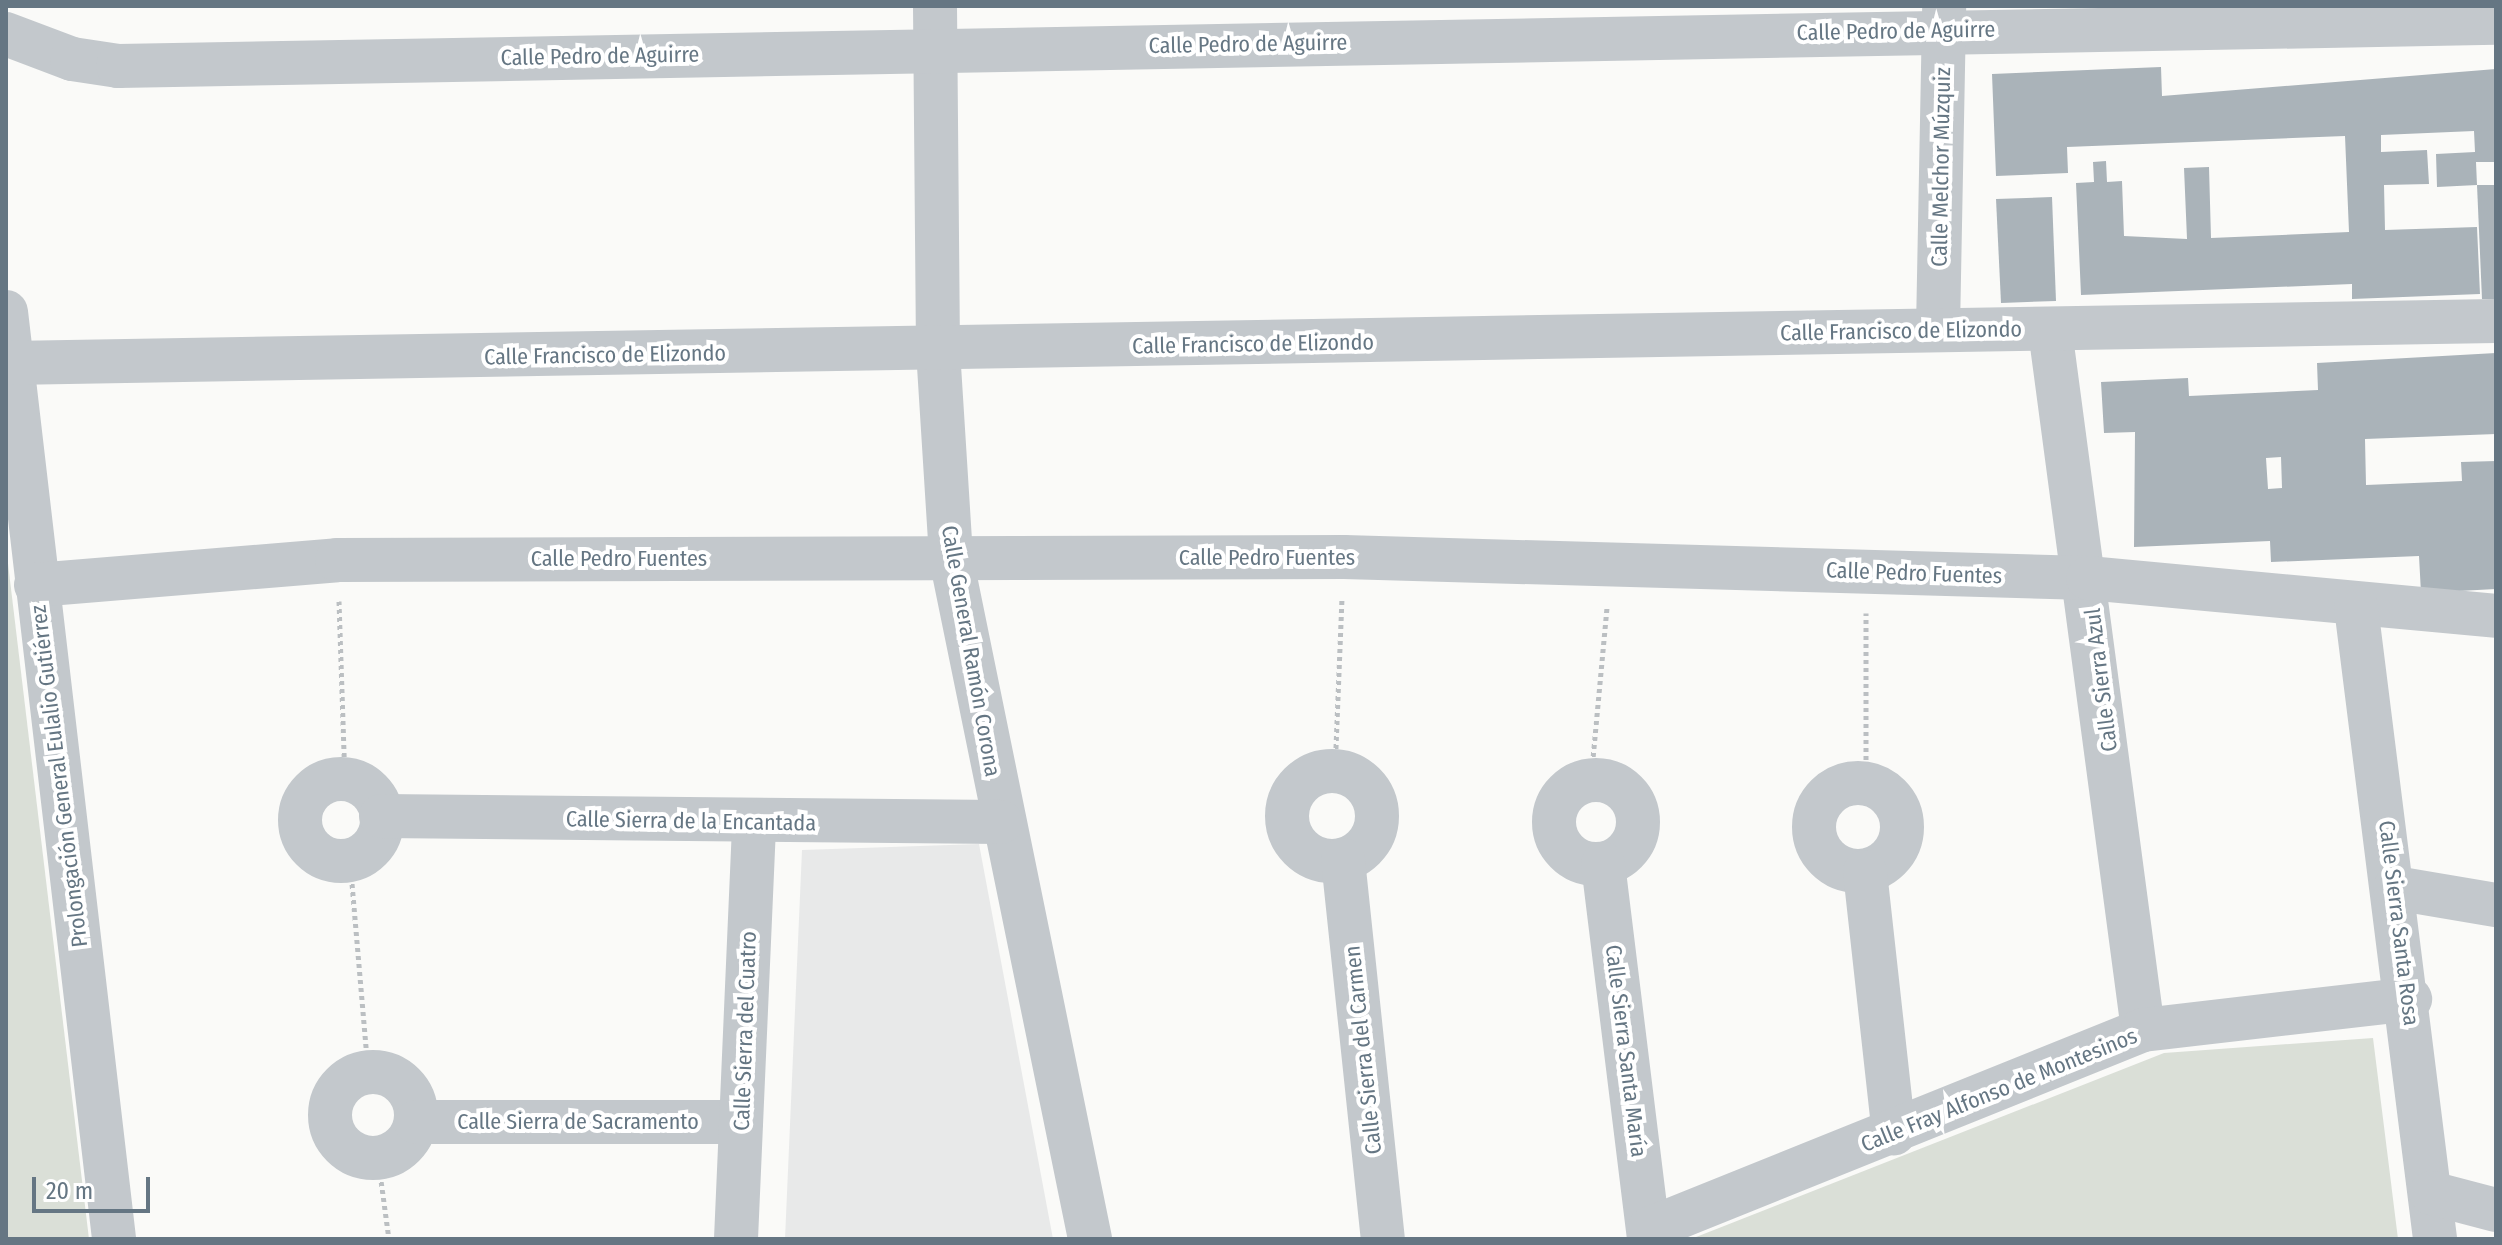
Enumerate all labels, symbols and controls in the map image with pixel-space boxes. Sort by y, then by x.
street label: Calle Pedro de Aguirre [1797,16,1995,46]
street label: Calle Pedro de Aguirre [1149,29,1347,59]
street label: Calle Pedro de Aguirre [501,41,699,71]
street label: Calle Melchor Múzquiz [1926,67,1956,267]
street label: Calle Francisco de Elizondo [1780,316,2022,346]
street label: Calle Francisco de Elizondo [1132,329,1374,359]
street label: Calle Francisco de Elizondo [484,340,726,370]
street label: Calle General Ramón Corona [936,523,1006,779]
street label: Calle Pedro Fuentes [1179,545,1355,571]
street label: Calle Pedro Fuentes [531,546,707,572]
street label: Calle Pedro Fuentes [1825,557,2003,589]
street label: Prolongación General Eulalio Gutiérrez [25,603,93,949]
street label: Calle Sierra Azul [2079,607,2123,753]
street label: Calle Sierra de la Encantada [566,806,816,836]
street label: Calle Sierra Santa Rosa [2373,819,2425,1027]
street label: Calle Sierra del Cuatro [728,931,762,1131]
street label: Calle Sierra Santa María [1600,943,1652,1159]
street label: Calle Sierra del Carmen [1339,944,1387,1156]
street label: Calle Fray Alfonso de Montesinos [1857,1022,2141,1158]
street label: Calle Sierra de Sacramento [457,1109,699,1135]
scale bar [36,1161,154,1211]
text: 20 m [46,1177,93,1205]

